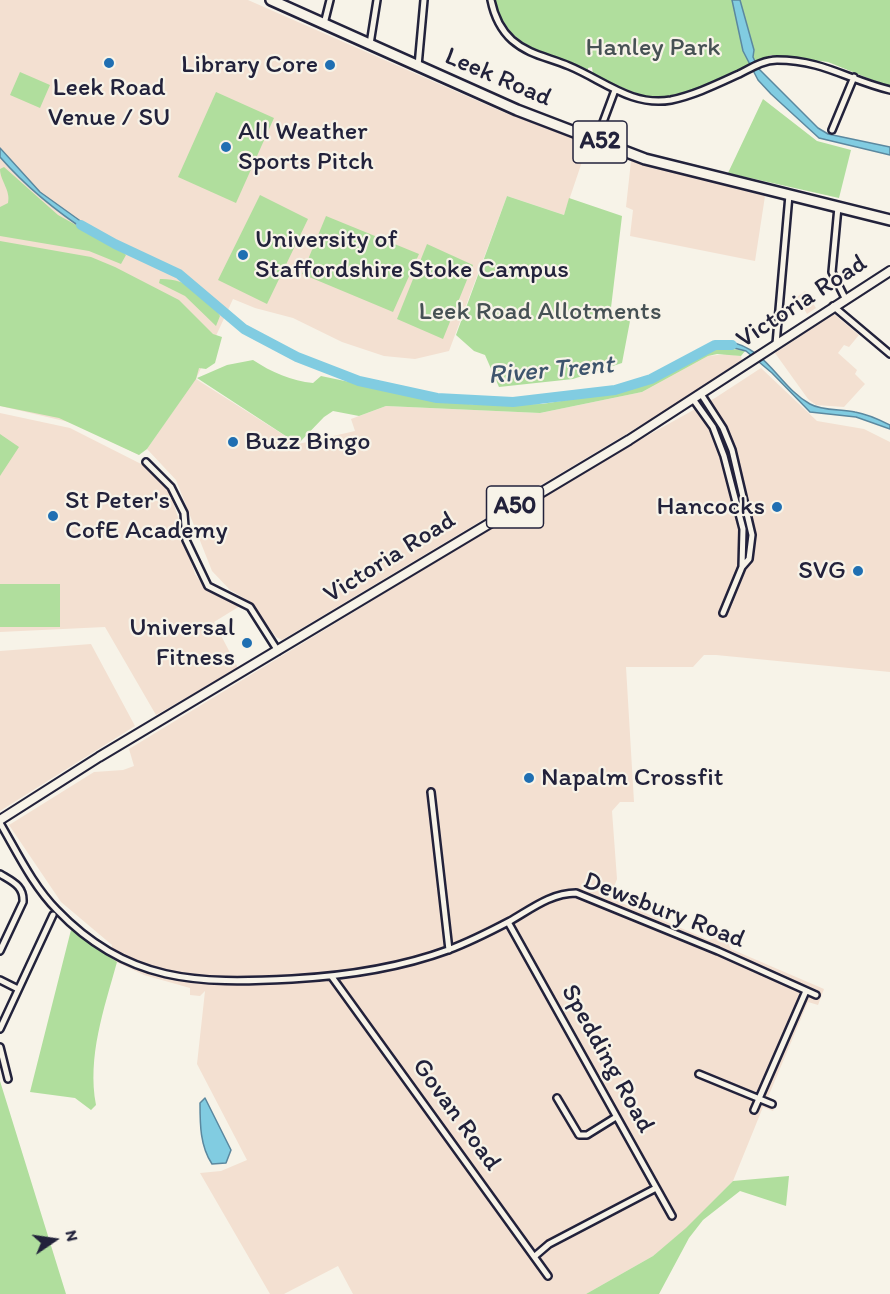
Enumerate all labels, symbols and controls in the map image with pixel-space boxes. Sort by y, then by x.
park label: Hanley Park [585,32,721,64]
street label: Leek Road [440,42,556,114]
place label: Library Core [181,49,318,81]
marker: Leek Road Venue / SU [102,56,116,70]
marker: Library Core [323,58,337,72]
place label: Leek Road Venue / SU [48,72,170,134]
place label: All Weather Sports Pitch [238,116,374,178]
road number: A52 [573,121,627,163]
marker: All Weather Sports Pitch [219,140,233,154]
place label: University of Staffordshire Stoke Campus [255,224,569,286]
marker: University of Staffordshire Stoke Campus [236,248,250,262]
street label: Victoria Road [731,248,873,356]
park label: Leek Road Allotments [419,296,661,328]
water label: River Trent [487,349,615,393]
place label: Buzz Bingo [245,426,370,458]
marker: Buzz Bingo [226,435,240,449]
place label: St Peter's CofE Academy [65,485,228,546]
road number: A50 [486,486,544,528]
place label: Hancocks [657,491,765,523]
marker: Hancocks [770,500,784,514]
street label: Victoria Road [318,505,462,611]
marker: St Peter's CofE Academy [46,509,60,523]
place label: SVG [798,555,846,587]
marker: SVG [851,564,865,578]
place label: Universal Fitness [129,612,235,674]
marker: Universal Fitness [240,636,254,650]
place label: Napalm Crossfit [541,762,723,794]
marker: Napalm Crossfit [522,771,536,785]
street label: Dewsbury Road [579,866,749,956]
street label: Spedding Road [553,979,661,1139]
street label: Govan Road [405,1053,507,1177]
north arrow [24,1210,84,1270]
text: N [62,1228,82,1243]

